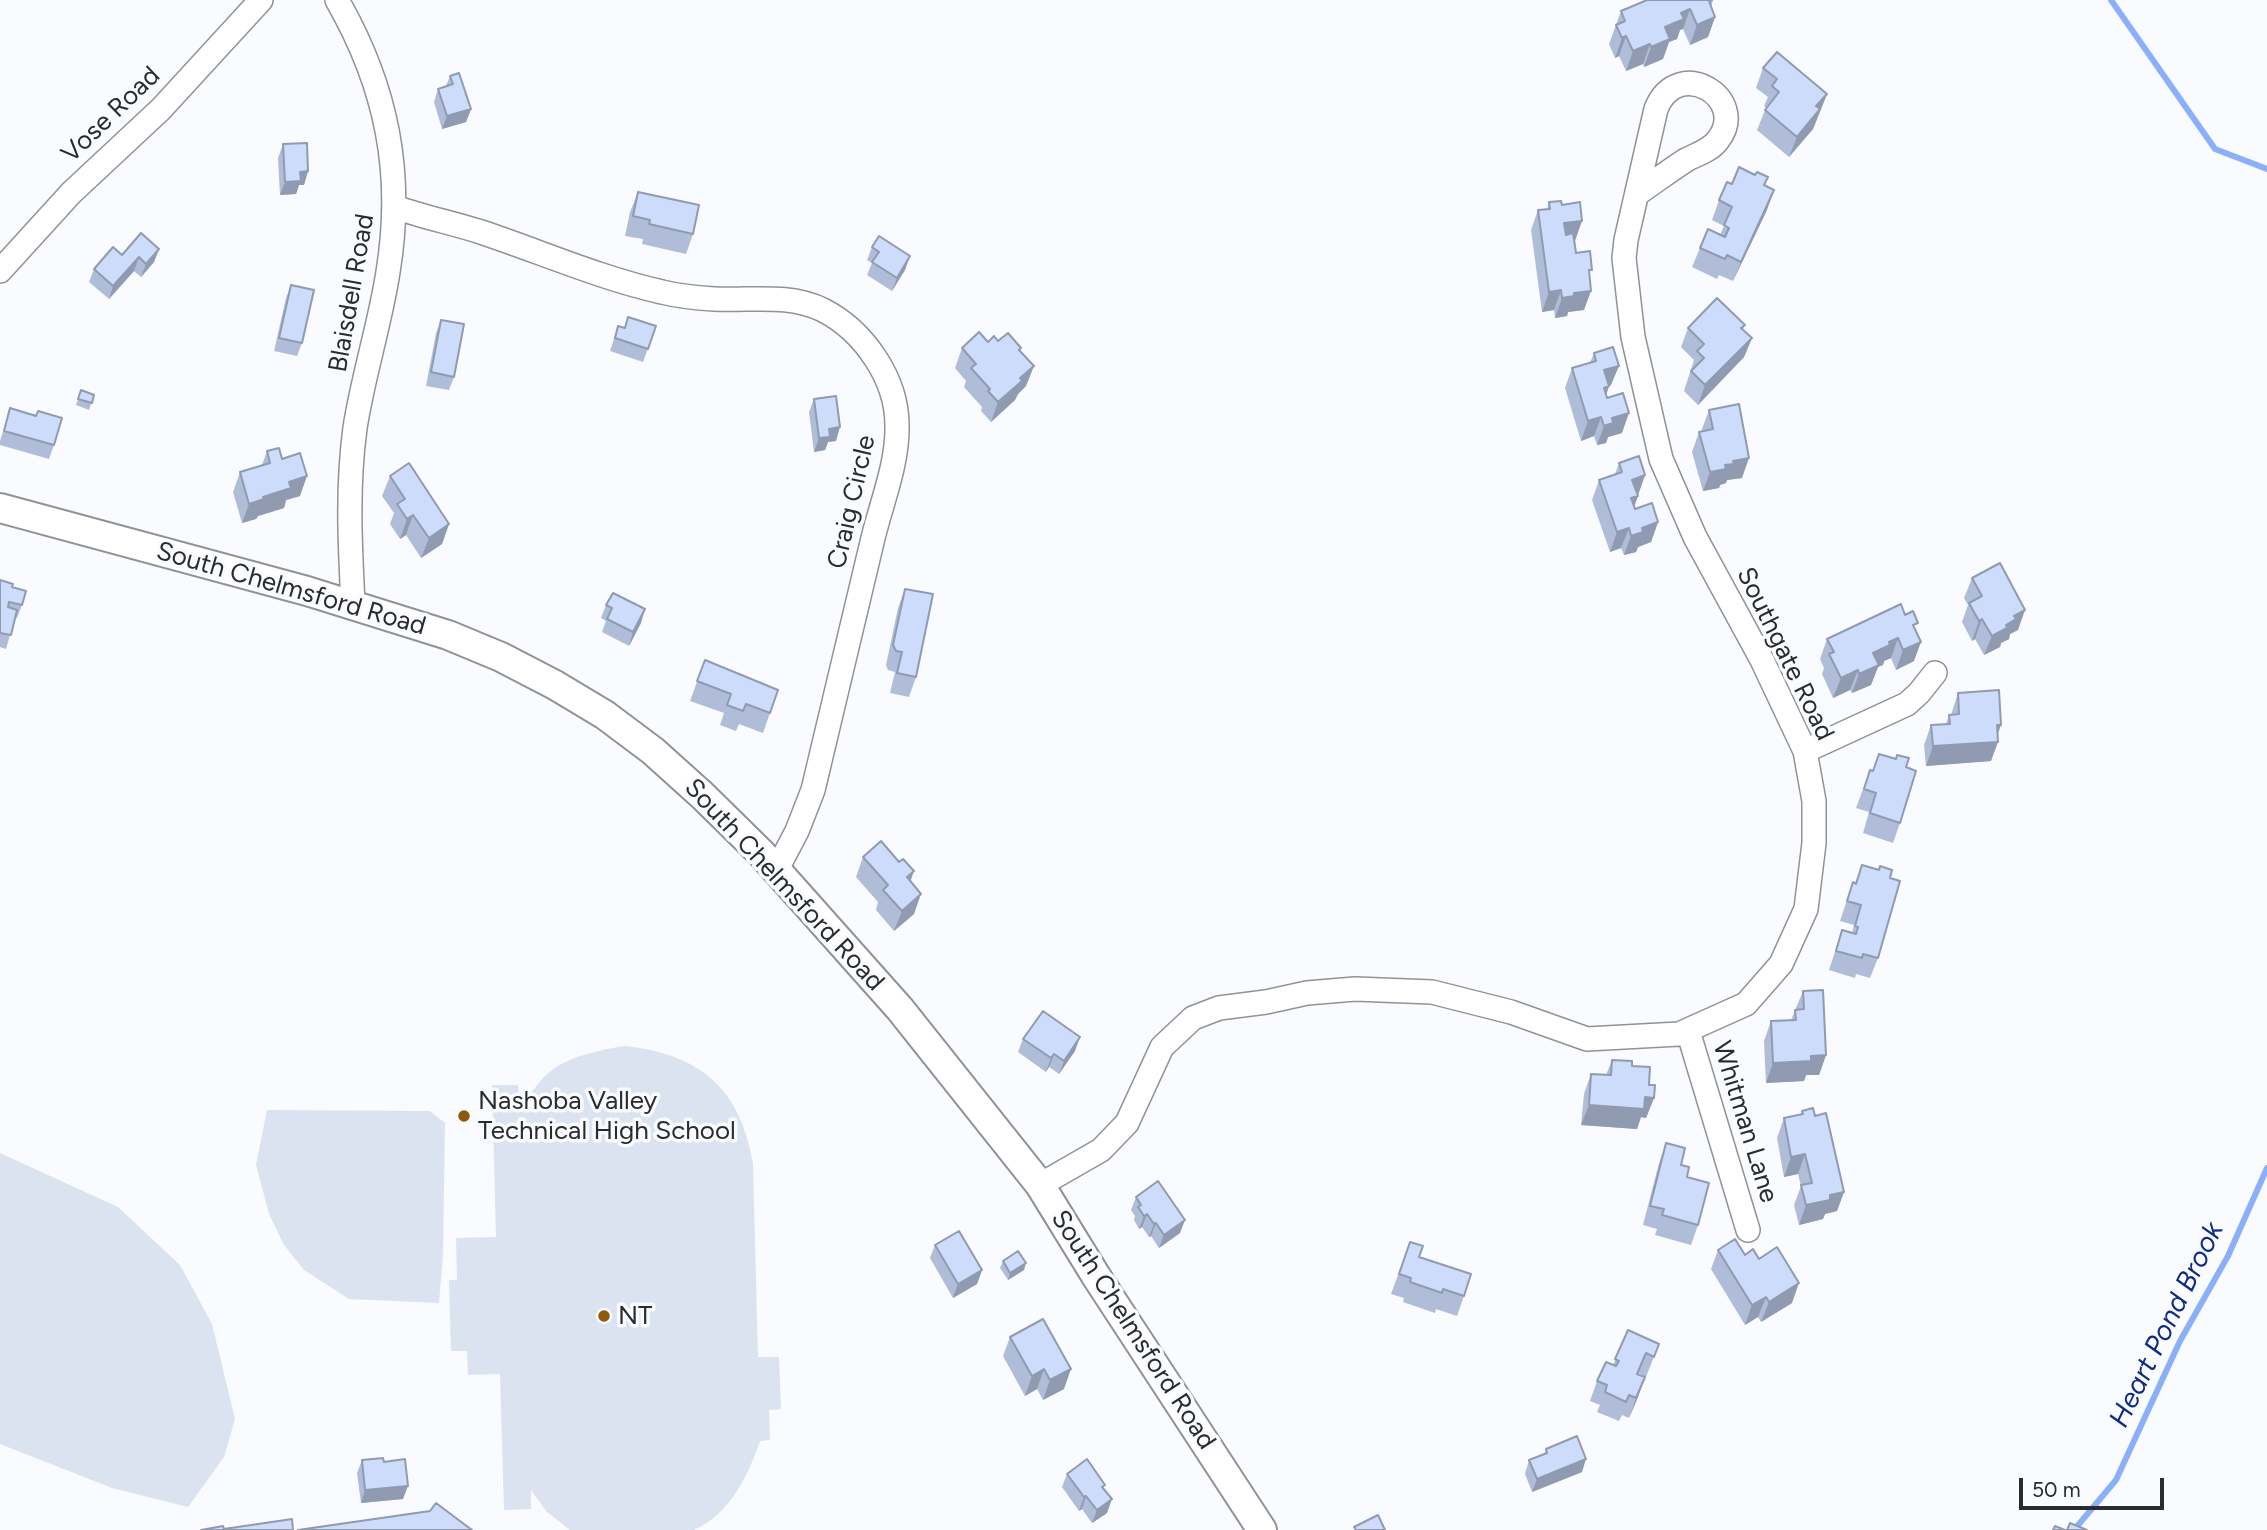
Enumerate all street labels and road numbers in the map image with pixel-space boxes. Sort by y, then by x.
street label: Vose Road [55,60,167,170]
street label: Blaisdell Road [323,211,381,375]
street label: Craig Circle [821,432,883,572]
street label: South Chelmsford Road [153,536,429,642]
street label: Southgate Road [1730,562,1840,746]
street label: South Chelmsford Road [678,772,890,998]
street label: Whitman Lane [1706,1038,1784,1206]
street label: South Chelmsford Road [1044,1205,1222,1455]

